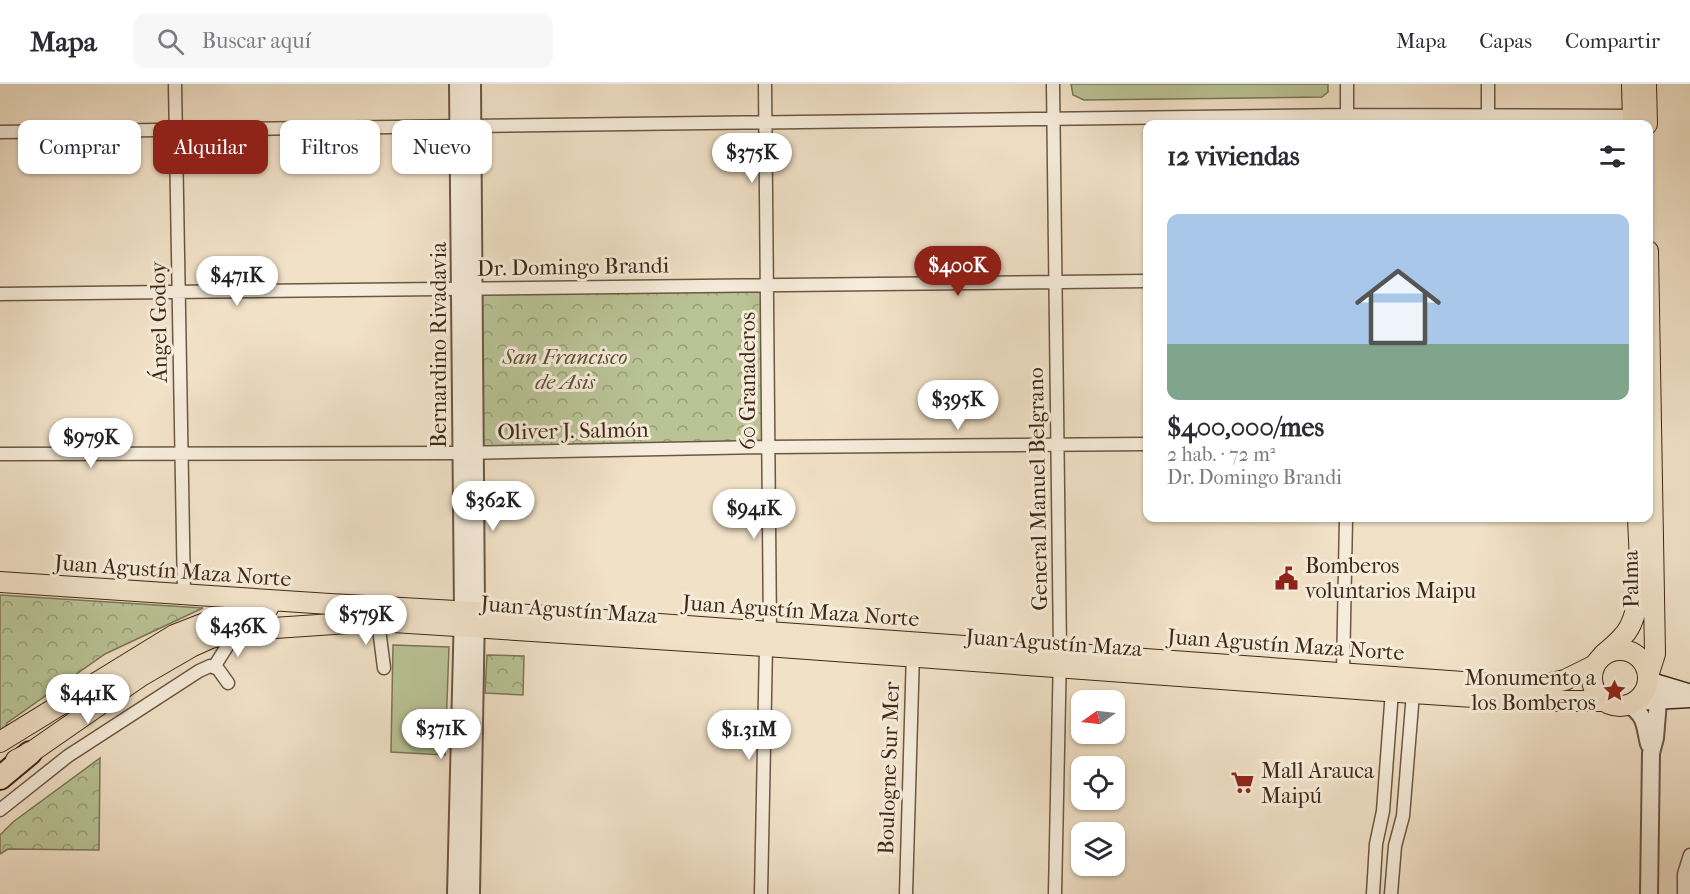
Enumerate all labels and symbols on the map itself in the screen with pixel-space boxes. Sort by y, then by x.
pin: $375K [710,133,794,184]
street label: Bernardino Rivadavia [426,241,452,448]
pin: $400K [916,246,1000,297]
street label: Dr. Domingo Brandi [477,252,670,282]
pin: $471K [195,256,279,307]
street label: Ángel Godoy [144,260,173,384]
street label: 60 Granaderos [735,312,761,450]
park label: San Francisco de Asis [502,344,627,395]
street label: General Manuel Belgrano [1023,367,1053,611]
pin: $395K [916,380,1000,431]
street label: Oliver J. Salmón [497,417,649,445]
pin: $979K [49,418,133,469]
pin: $362K [451,481,535,532]
pin: $941K [712,489,796,540]
street label: Palma [1617,549,1645,608]
street label: Juan Agustín Maza Norte [52,550,292,592]
place label: Bomberos voluntarios Maipu [1305,553,1477,604]
public building icon: Bomberos voluntarios Maipu [1274,565,1300,591]
street label: Juan Agustín Maza Norte [680,590,920,632]
street label: Juan Agustín Maza [478,591,659,629]
pin: $579K [324,595,408,646]
pin: $436K [196,607,280,658]
street label: Juan Agustín Maza [963,624,1144,662]
street label: Juan Agustín Maza Norte [1165,624,1405,666]
place label: Monumento a los Bomberos [1465,665,1597,716]
pin: $441K [46,674,130,725]
place icon: Monumento a los Bomberos [1601,677,1627,703]
street label: Boulogne Sur Mer [873,681,905,855]
north arrow [1071,690,1125,744]
pin: $371K [399,709,483,760]
pin: $1.31M [700,710,798,761]
place label: Mall Arauca Maipú [1261,758,1375,809]
supermarket icon: Mall Arauca Maipú [1230,770,1256,796]

